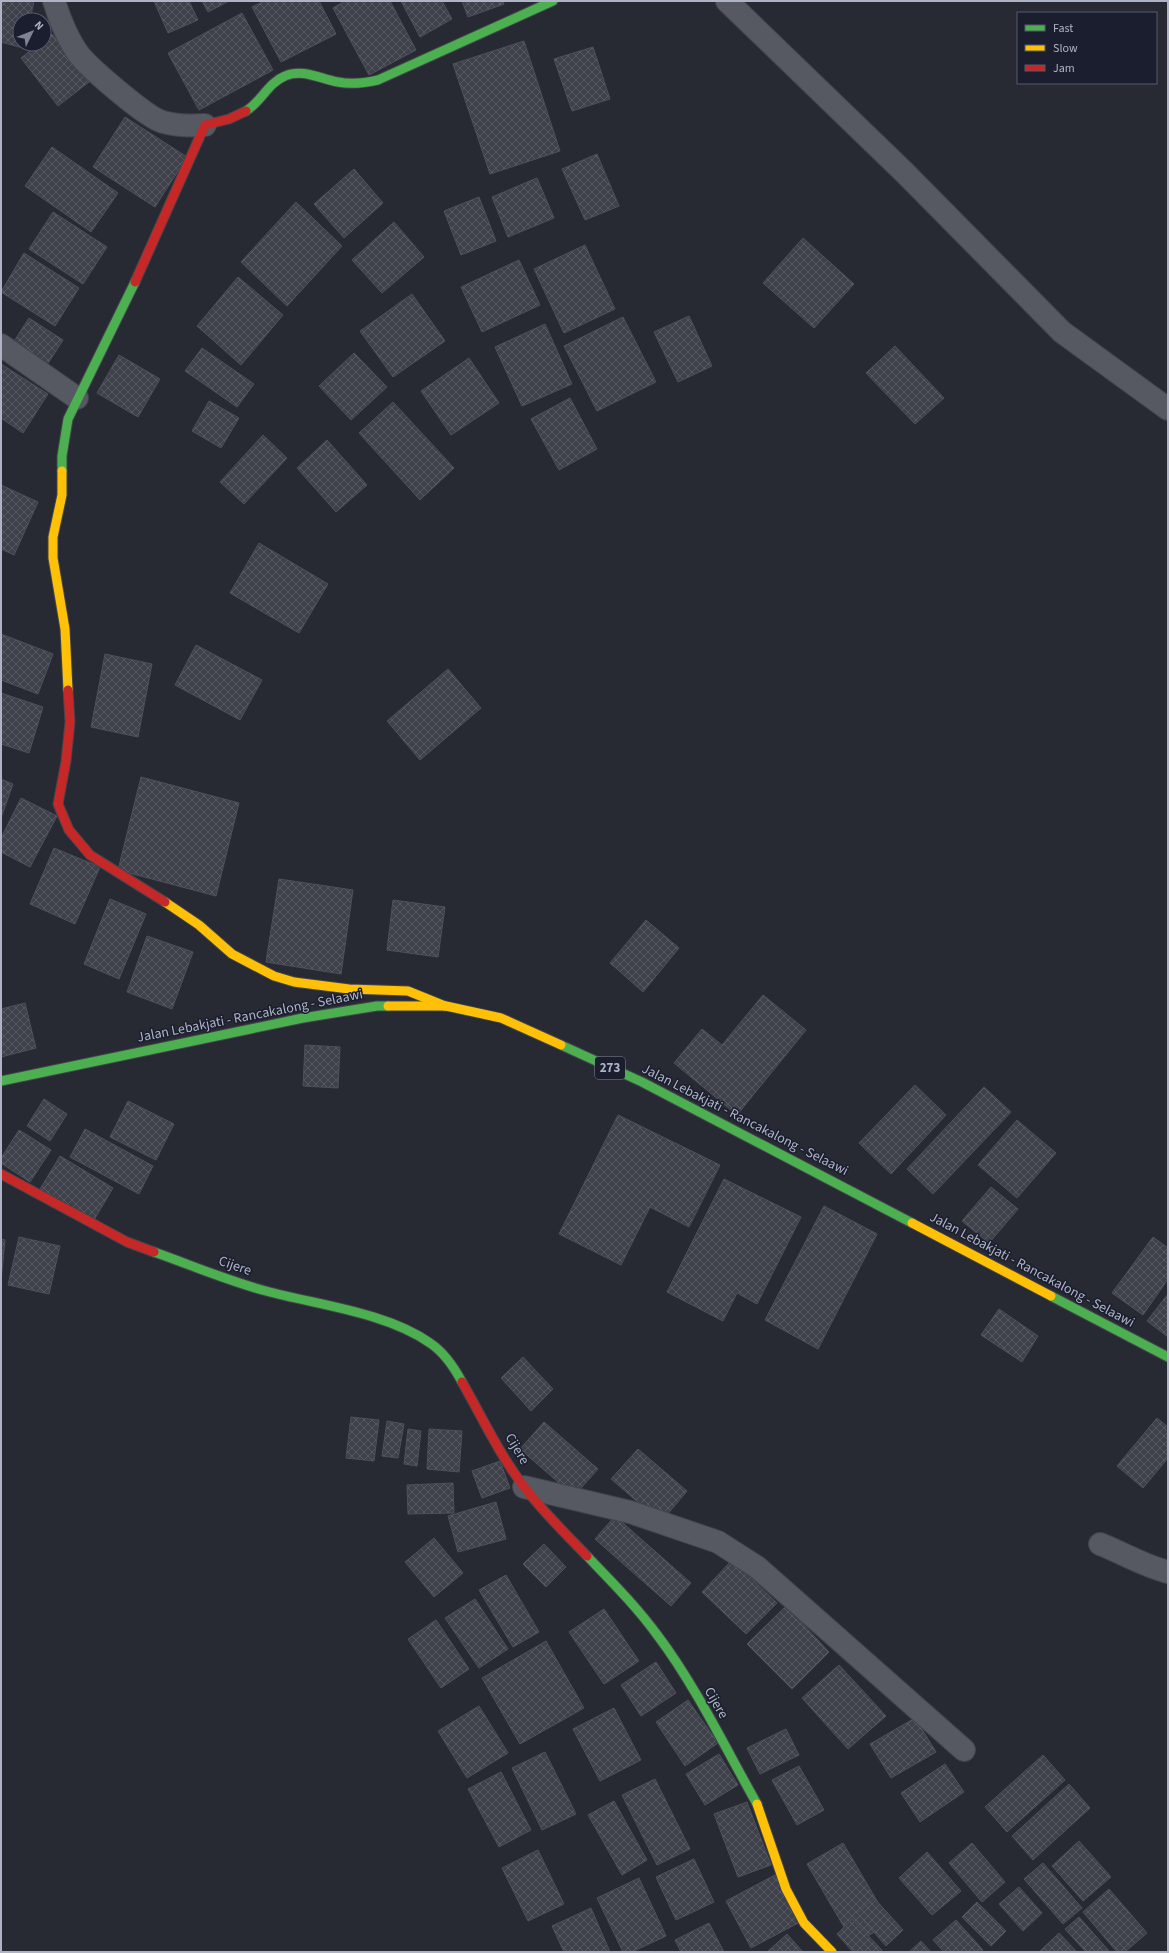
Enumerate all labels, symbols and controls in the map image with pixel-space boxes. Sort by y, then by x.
north arrow [12,12,52,52]
legend [1017,12,1157,84]
text: N [31,18,47,33]
text: Fast [1053,20,1073,37]
text: Slow [1053,40,1078,57]
text: Jam [1053,60,1075,77]
street label: Jalan Lebakjati - Rancakalong - Selaawi [135,984,365,1048]
road number: 273 [595,1057,625,1079]
street label: Jalan Lebakjati - Rancakalong - Selaawi [638,1059,852,1181]
street label: Jalan Lebakjati - Rancakalong - Selaawi [926,1207,1138,1333]
street label: Cijere [216,1251,254,1281]
street label: Cijere [500,1429,534,1469]
street label: Cijere [699,1683,733,1723]

